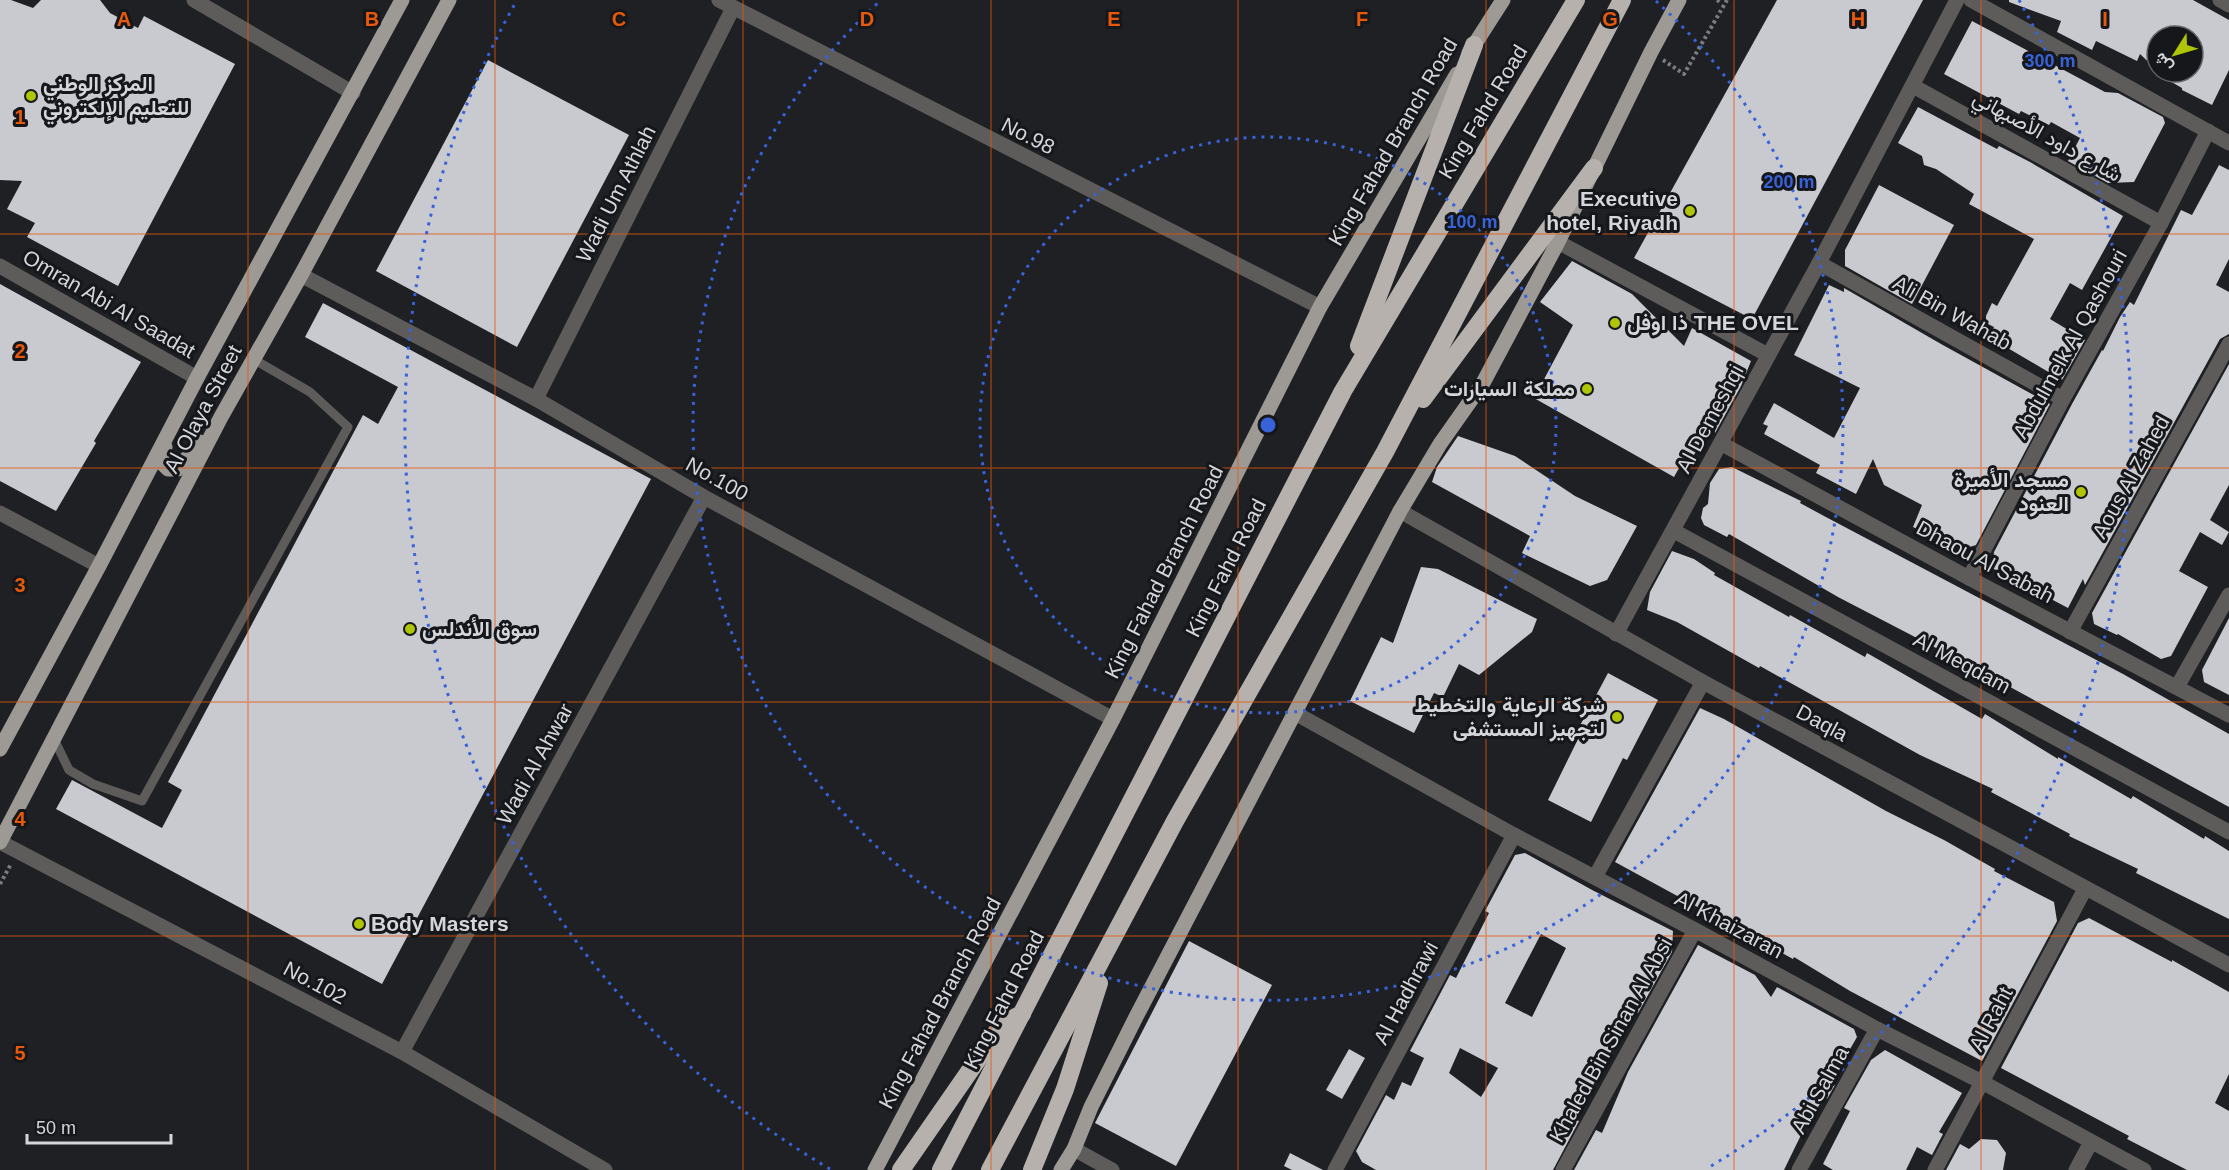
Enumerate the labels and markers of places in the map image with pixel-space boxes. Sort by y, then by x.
place label: المركز الوطني للتعليم الإلكتروني [43,72,189,125]
marker: المركز الوطني للتعليم الإلكتروني [24,89,38,103]
place label: Executive hotel, Riyadh [1546,187,1678,234]
marker: Executive hotel, Riyadh [1683,204,1697,218]
place label: ذا اوفل THE OVEL [1627,311,1799,336]
marker: ذا اوفل THE OVEL [1608,316,1622,330]
place label: مملكة السيارات [1444,377,1575,402]
marker: مملكة السيارات [1580,382,1594,396]
centre of rings [1258,415,1278,435]
place label: مسجد الأميرة العنود [1954,467,2069,517]
marker: مسجد الأميرة العنود [2074,485,2088,499]
place label: سوق الأندلس [422,616,537,642]
marker: سوق الأندلس [403,622,417,636]
place label: شركة الرعاية والتخطيط لتجهيز المستشفى [1415,693,1605,742]
marker: شركة الرعاية والتخطيط لتجهيز المستشفى [1610,710,1624,724]
place label: Body Masters [371,912,509,935]
marker: Body Masters [352,917,366,931]

